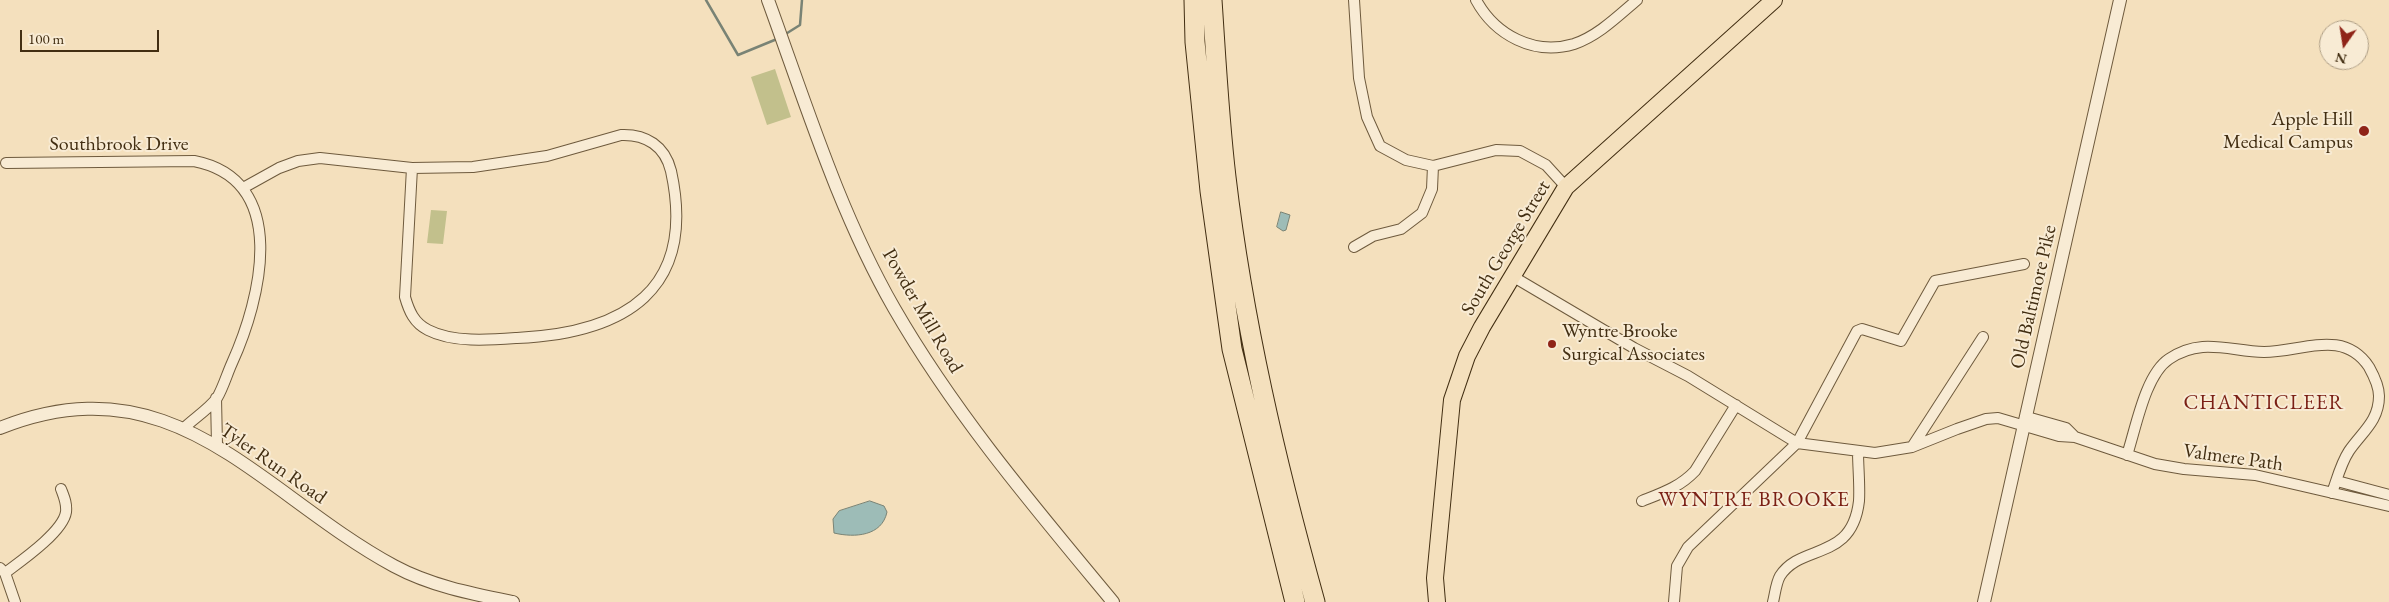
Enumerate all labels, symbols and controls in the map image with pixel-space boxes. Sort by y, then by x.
scale bar [22,20,161,52]
north arrow [2319,20,2369,70]
text: 100 m [28,29,64,48]
text: N [2333,49,2348,69]
place label: Apple Hill Medical Campus [2223,108,2353,155]
marker: Apple Hill Medical Campus [2357,124,2371,138]
street label: Southbrook Drive [50,133,188,157]
street label: South George Street [1456,176,1556,320]
street label: Old Baltimore Pike [2006,223,2062,371]
street label: Powder Mill Road [877,244,967,378]
place label: Wyntre Brooke Surgical Associates [1562,320,1705,367]
marker: Wyntre Brooke Surgical Associates [1546,338,1558,350]
district label: CHANTICLEER [2182,390,2346,416]
street label: Tyler Run Road [215,418,331,510]
street label: Valmere Path [2181,439,2285,477]
district label: WYNTRE BROOKE [1657,487,1851,513]

